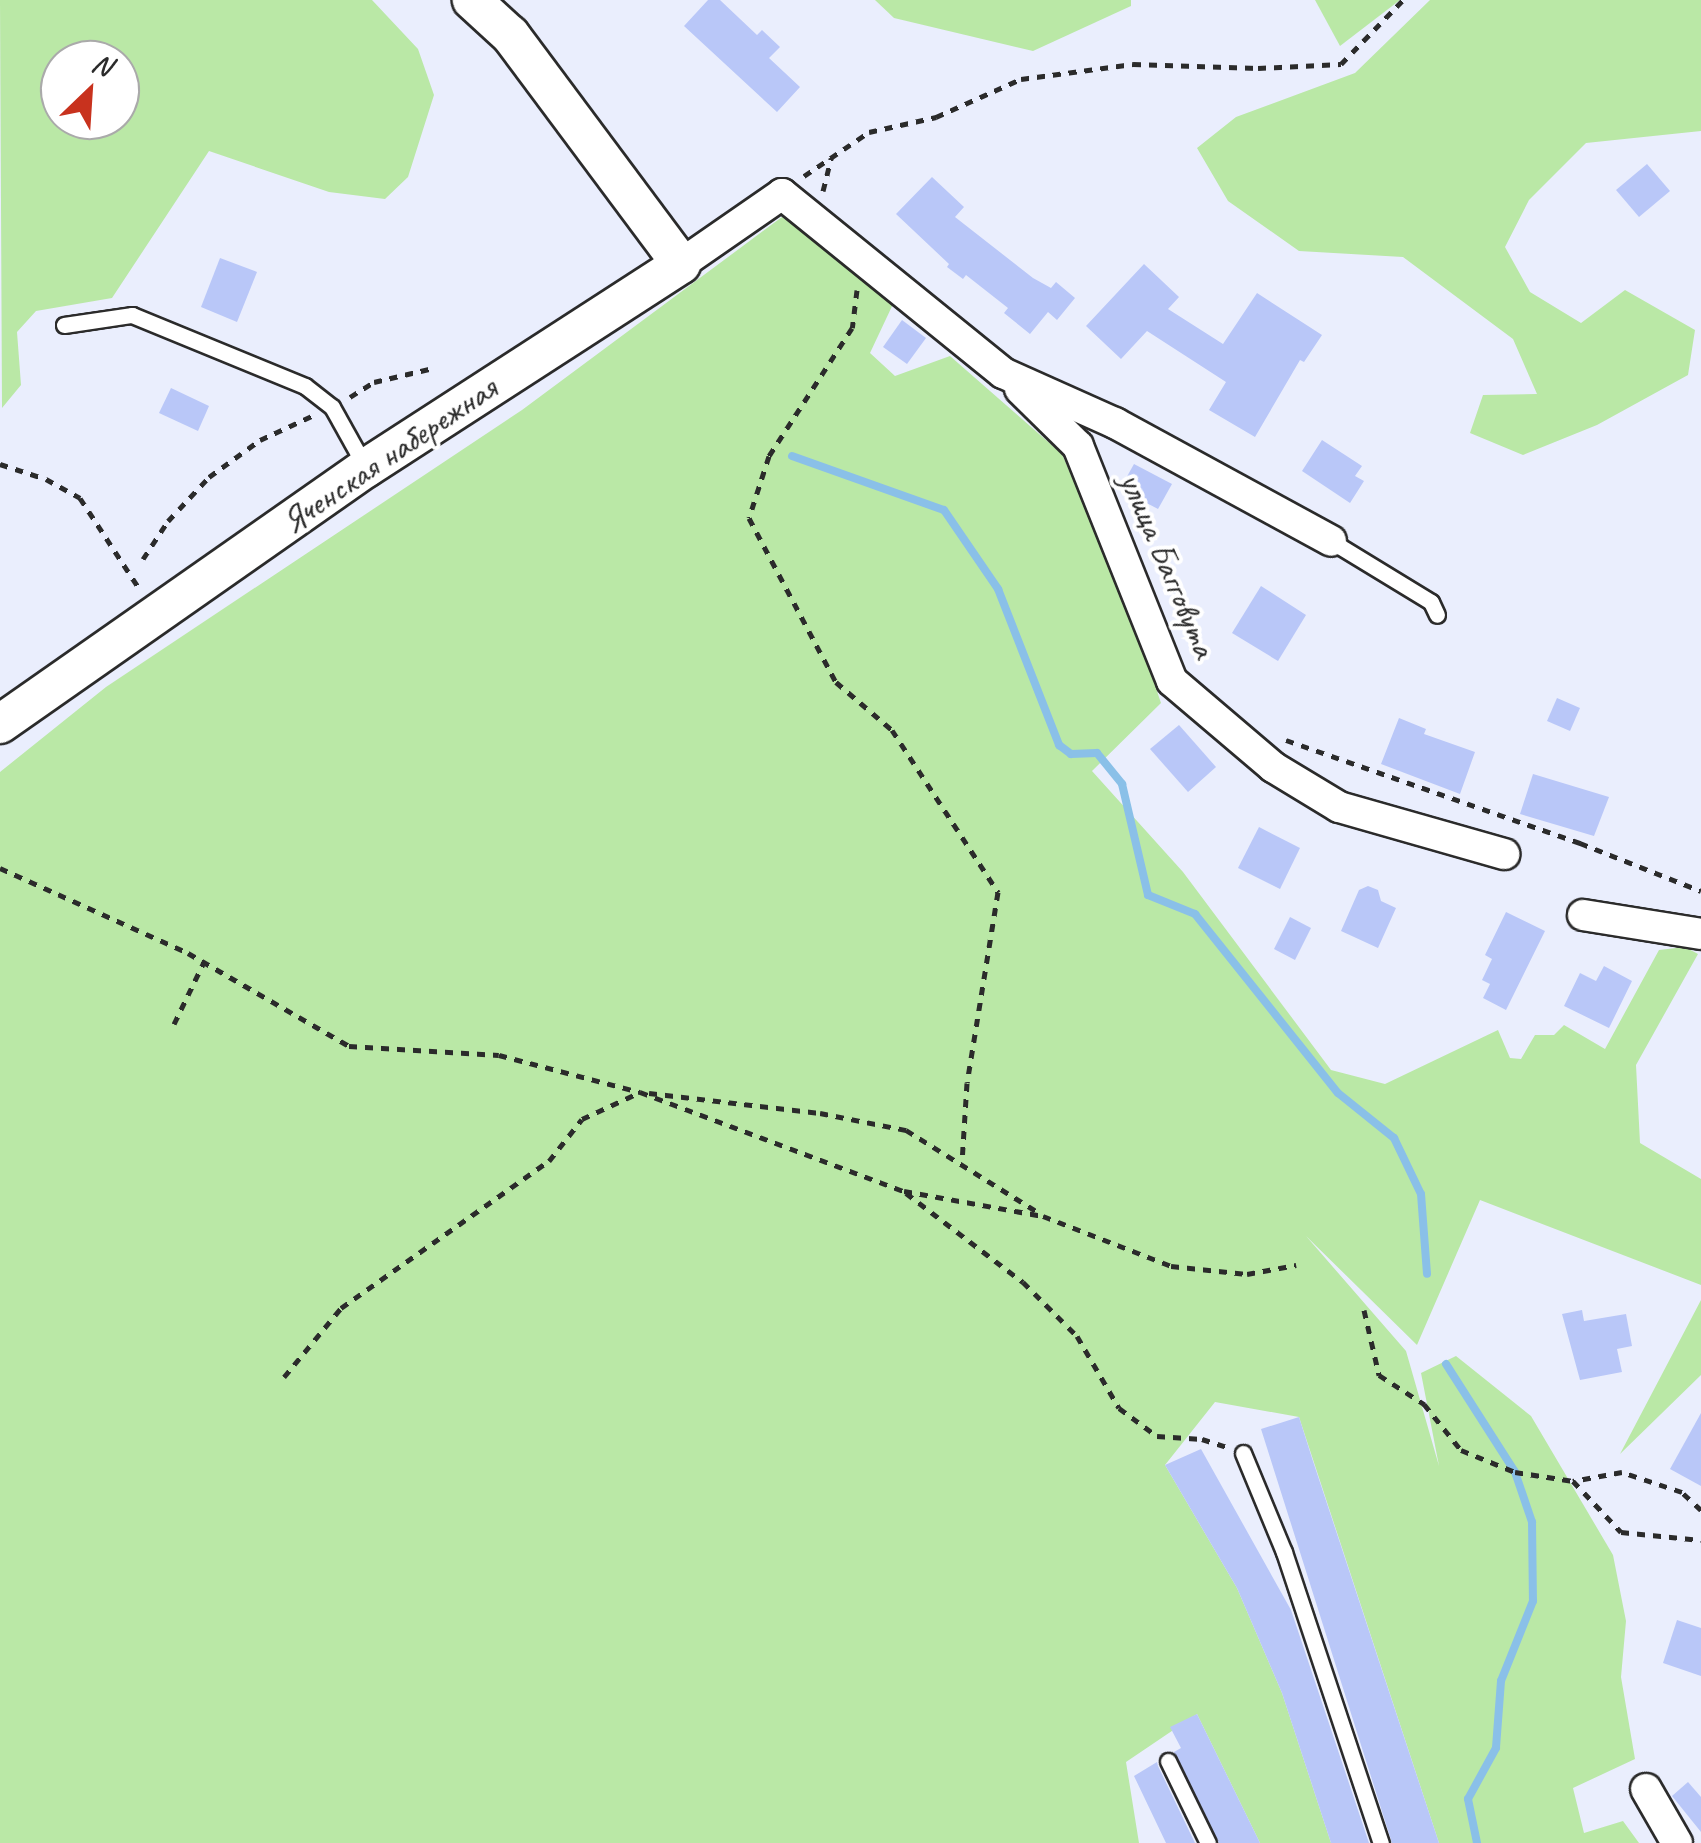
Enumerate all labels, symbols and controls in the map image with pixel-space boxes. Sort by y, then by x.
north arrow [40,40,140,140]
text: N [87,45,117,84]
street label: Яченская набережная [273,367,505,543]
street label: улица Багговута [1110,466,1226,664]

